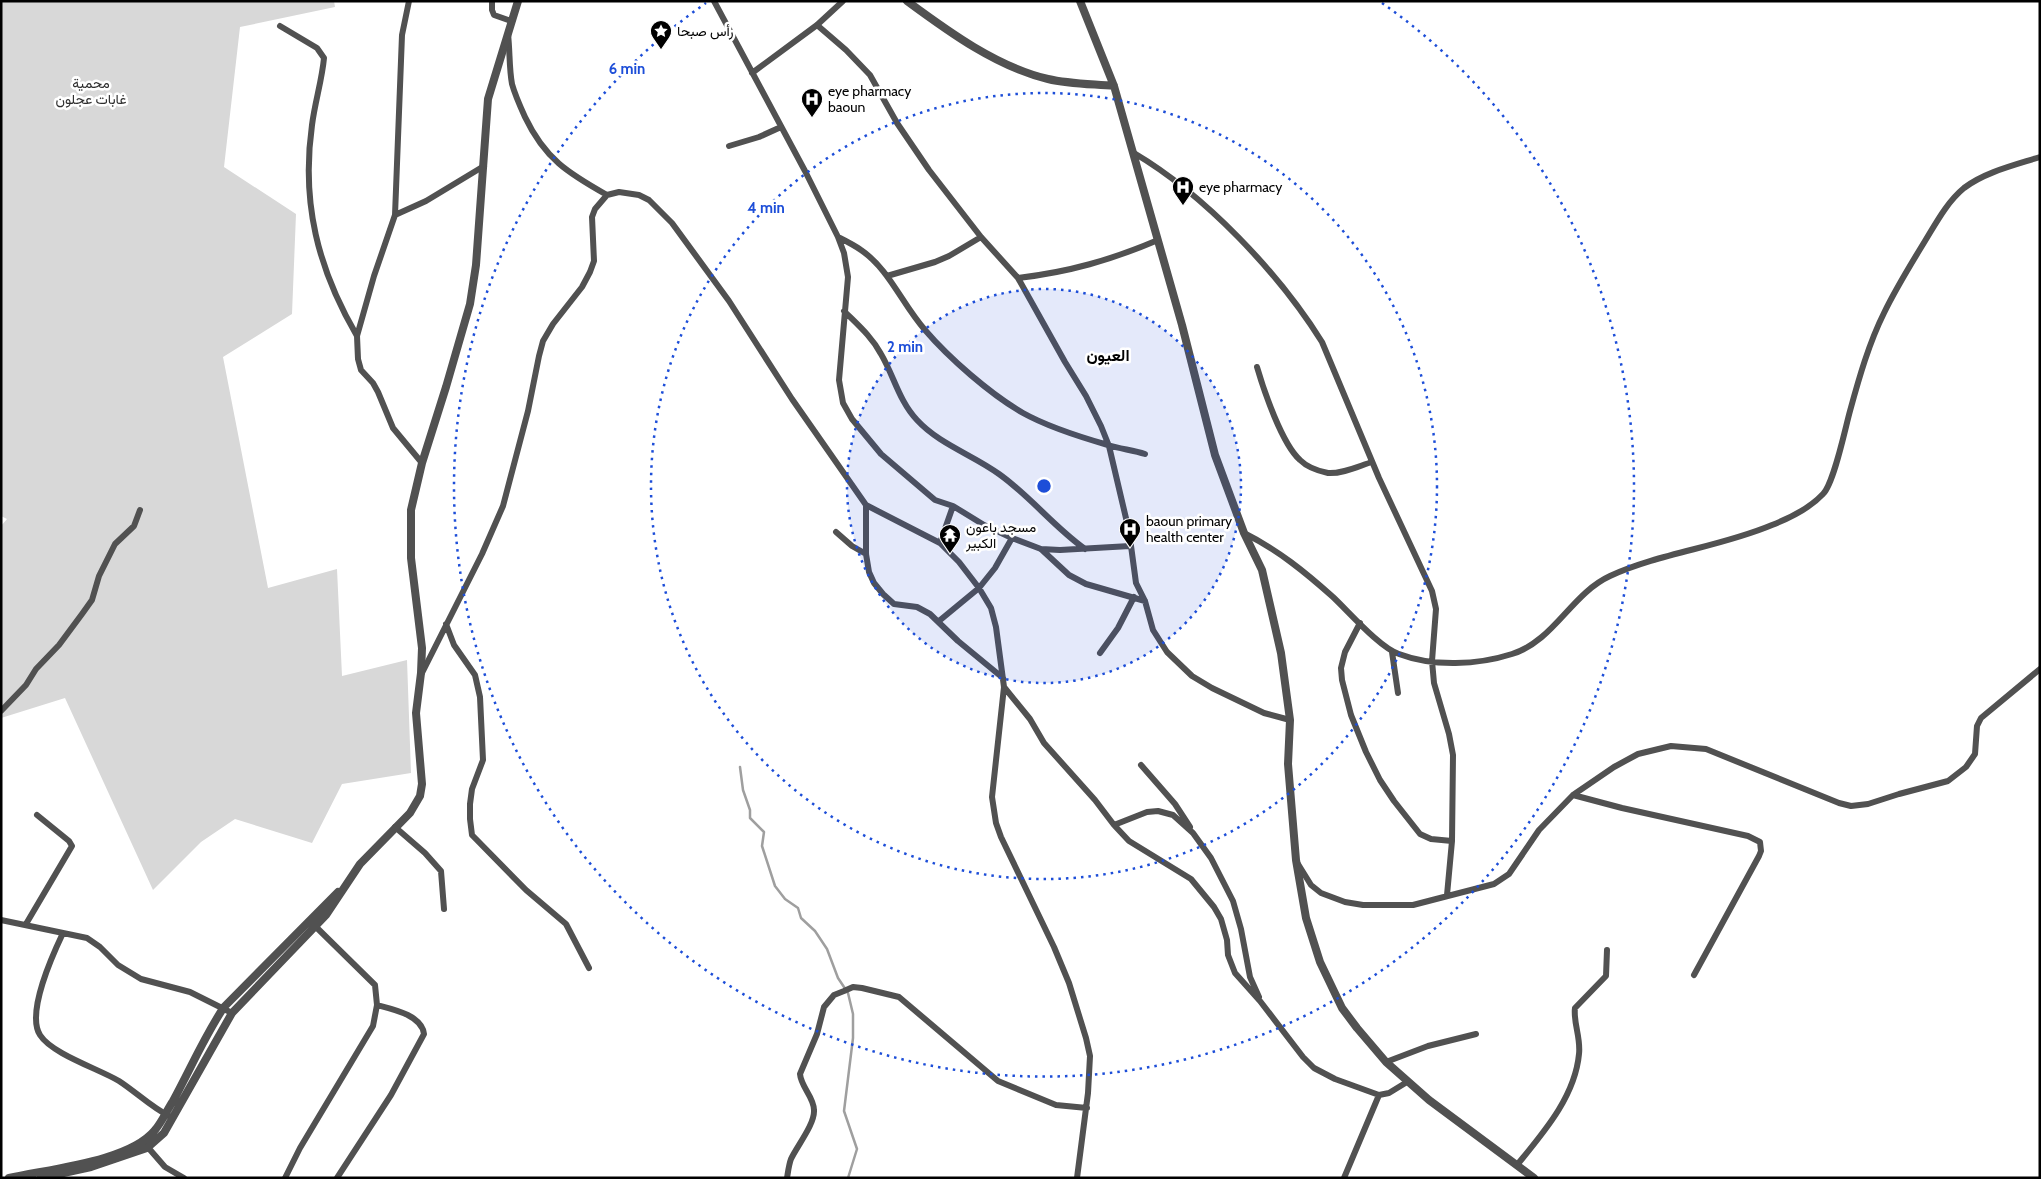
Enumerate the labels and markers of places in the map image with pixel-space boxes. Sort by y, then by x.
place icon: رأس صبحا [649,19,673,50]
place label: رأس صبحا [677,22,734,40]
place label: eye pharmacy baoun [828,82,911,116]
hospital icon: eye pharmacy baoun [800,87,824,118]
hospital icon: eye pharmacy [1171,175,1195,206]
place label: eye pharmacy [1199,178,1282,196]
centre of rings [1035,477,1053,495]
place label: baoun primary health center [1146,512,1232,546]
hospital icon: baoun primary health center [1118,517,1142,548]
place label: مسجد باعون الكبير [965,518,1036,552]
temple icon: مسجد باعون الكبير [938,523,962,554]

